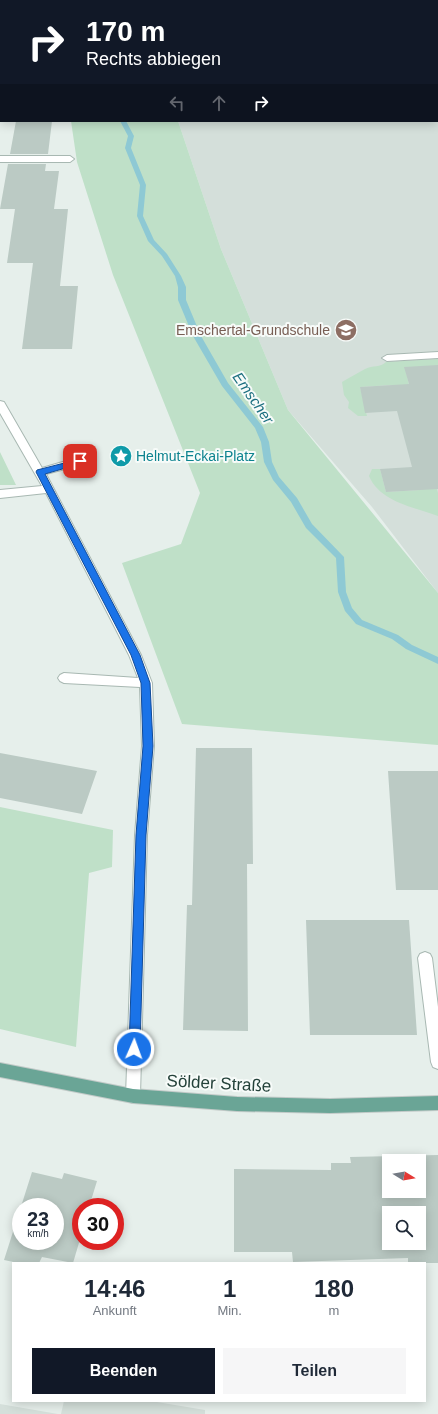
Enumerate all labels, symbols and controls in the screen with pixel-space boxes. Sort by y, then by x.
icon: right [20,16,72,68]
text: 170 m [86,16,165,47]
text: Rechts abbiegen [86,49,221,69]
icon: left [166,92,188,114]
icon: ahead [208,92,230,114]
icon: right [250,92,272,114]
school or university icon: Emschertal-Grundschule [333,317,359,343]
place label: Emschertal-Grundschule [176,322,330,338]
water label: Emscher [229,369,278,428]
place icon: Helmut-Eckai-Platz [108,443,134,469]
pin [63,444,97,478]
place label: Helmut-Eckai-Platz [136,448,255,464]
icon: arrive [69,450,91,472]
position arrow [113,1028,155,1070]
street label: Sölder Straße [166,1071,272,1096]
north arrow [382,1154,426,1198]
map controls [382,1154,426,1250]
speed limit sign: 30 [72,1198,124,1250]
button: search [382,1206,426,1250]
text: 23 [27,1208,49,1230]
text: km/h [27,1228,49,1239]
text: 14:46 [84,1275,145,1302]
text: 1 [223,1275,236,1302]
text: 180 [314,1275,354,1302]
text: Ankunft [93,1303,137,1318]
text: Min. [217,1303,242,1318]
text: m [329,1303,339,1318]
button: Beenden [32,1348,215,1394]
button: Teilen [223,1348,406,1394]

